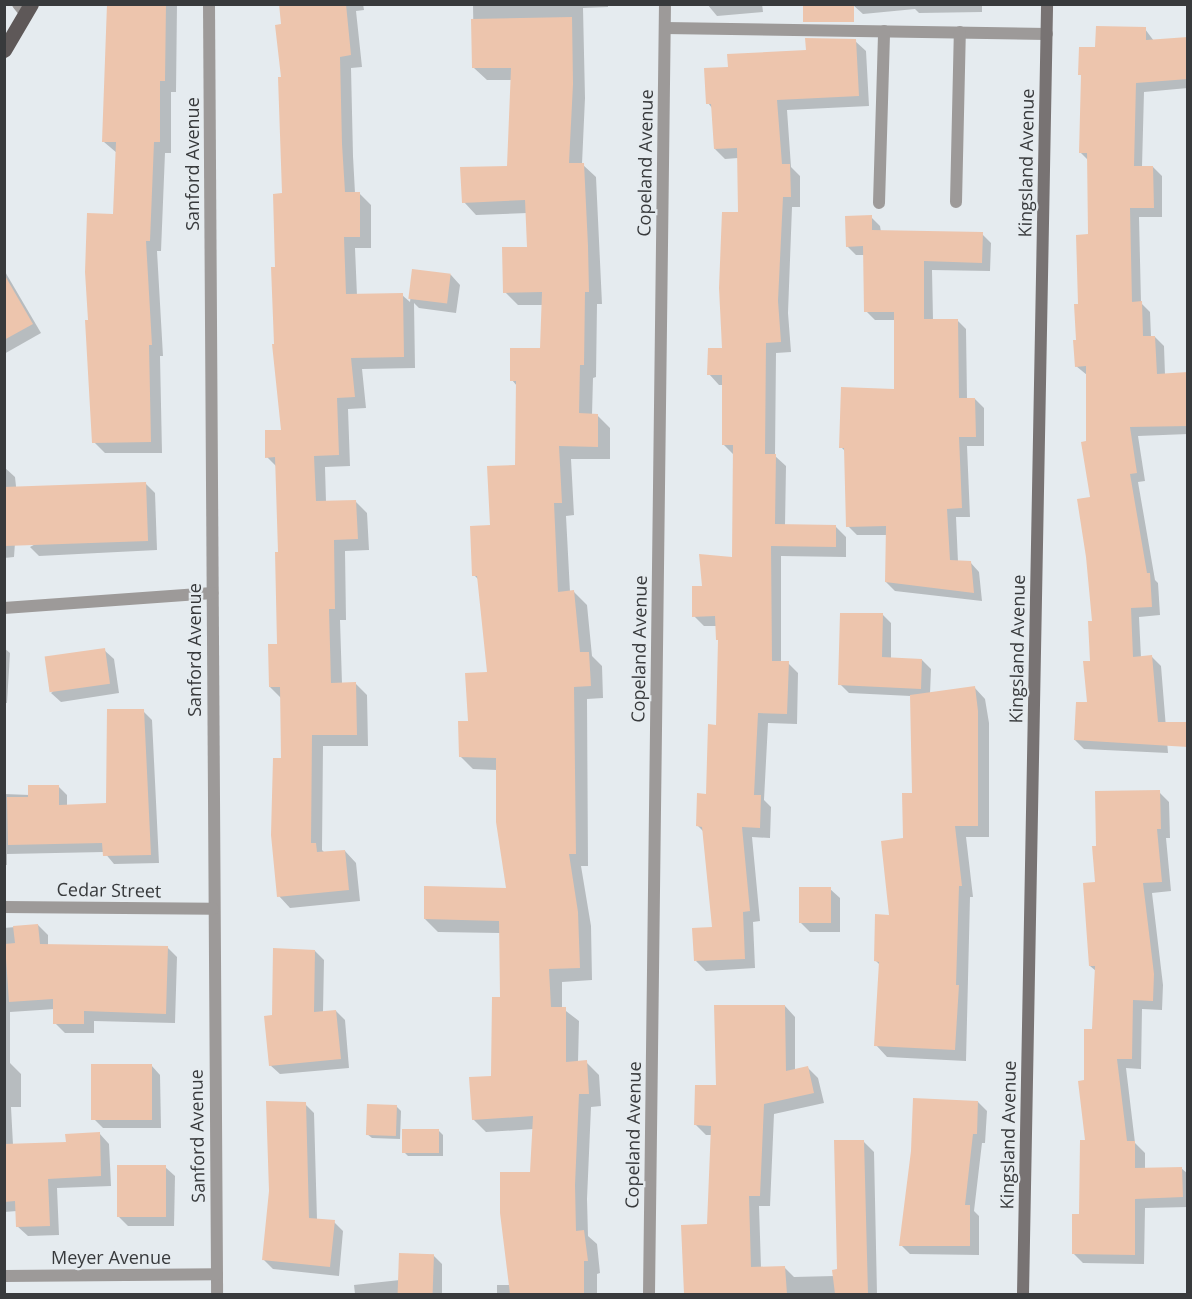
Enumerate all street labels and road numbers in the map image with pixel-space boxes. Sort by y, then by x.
street label: Kingsland Avenue [1014,88,1038,238]
street label: Copeland Avenue [633,89,657,237]
street label: Sanford Avenue [181,97,203,231]
street label: Kingsland Avenue [1005,574,1029,724]
street label: Copeland Avenue [627,575,651,723]
street label: Sanford Avenue [183,583,205,717]
street label: Cedar Street [56,878,162,902]
street label: Kingsland Avenue [996,1060,1020,1210]
street label: Copeland Avenue [621,1061,645,1209]
street label: Sanford Avenue [185,1069,209,1203]
street label: Meyer Avenue [51,1246,171,1268]

